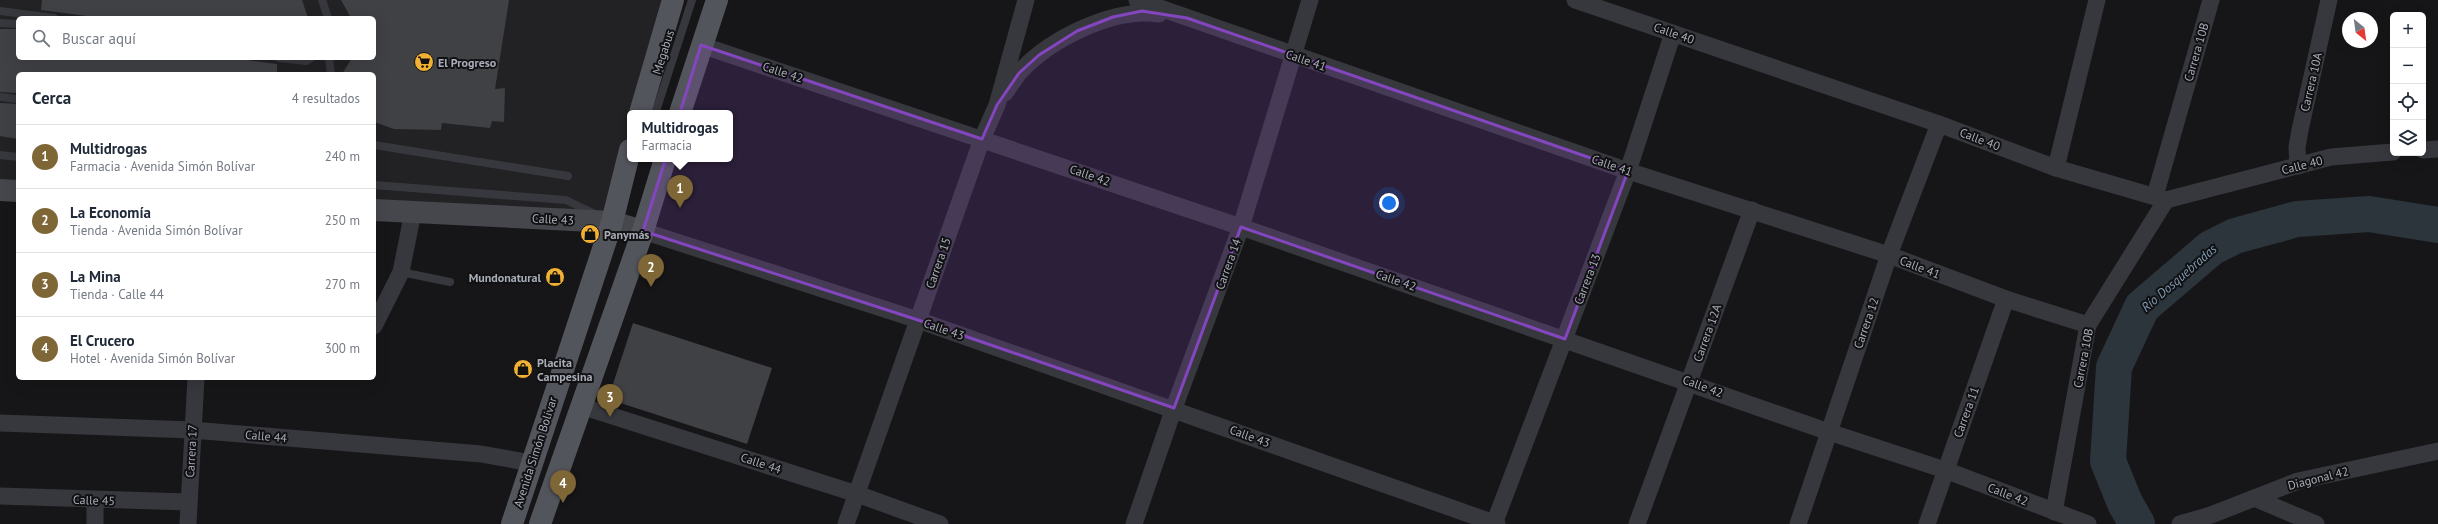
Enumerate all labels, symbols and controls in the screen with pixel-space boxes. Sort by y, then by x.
north arrow [2342,12,2378,48]
map controls [2390,12,2426,156]
button: + [2390,12,2426,48]
search box [16,16,376,60]
street label: Calle 40 [1652,19,1697,47]
street label: Carrera 10B [2180,21,2212,83]
icon: search [30,27,52,49]
street label: Megabus [649,28,677,76]
text: Buscar aquí [62,29,136,48]
street label: Calle 41 [1284,46,1328,74]
button: − [2390,48,2426,84]
supermarket icon: El Progreso [413,51,435,73]
street label: Carrera 10A [2297,51,2325,113]
place label: El Progreso [438,55,497,70]
street label: Calle 42 [761,58,805,86]
button: locate [2390,84,2426,120]
text: Cerca [32,87,71,109]
text: 4 resultados [292,90,360,107]
popup [627,110,733,162]
text: Multidrogas [642,118,718,137]
button: layers [2390,120,2426,156]
street label: Calle 40 [1958,124,2003,154]
text: Farmacia [642,137,692,154]
text: Multidrogas [70,139,147,158]
text: 1 [41,148,49,165]
text: 240 m [325,148,360,165]
street label: Calle 41 [1590,151,1634,179]
street label: Calle 40 [2280,153,2325,177]
text: Farmacia · Avenida Simón Bolívar [70,158,255,175]
street label: Calle 42 [1068,161,1112,189]
pin: 1 [667,175,693,208]
your location [1379,193,1399,213]
text: La Economía [70,203,151,222]
street label: Calle 43 [532,210,574,228]
text: 2 [41,212,49,229]
text: 250 m [325,212,360,229]
text: Tienda · Avenida Simón Bolívar [70,222,243,239]
shop icon: Panymás [579,223,601,245]
place label: Panymás [604,227,649,242]
street label: Carrera 15 [922,235,954,291]
street label: Carrera 14 [1212,236,1244,292]
water label: Río Dosquebradas [2138,240,2221,316]
street label: Carrera 13 [1570,251,1604,307]
street label: Calle 41 [1898,252,1942,282]
pin: 2 [638,254,664,287]
shop icon: Mundonatural [544,266,566,288]
street label: Calle 42 [1374,266,1418,294]
text: La Mina [70,267,121,286]
place label: Mundonatural [469,270,541,285]
text: 3 [41,276,49,293]
text: 270 m [325,276,360,293]
text: Tienda · Calle 44 [70,286,164,303]
street label: Carrera 12 [1850,295,1882,351]
street label: Carrera 12A [1690,302,1724,364]
street label: Calle 43 [922,315,966,343]
street label: Carrera 10B [2070,327,2096,389]
text: El Crucero [70,331,135,350]
text: 4 [41,340,49,357]
text: 300 m [325,340,360,357]
text: Hotel · Avenida Simón Bolívar [70,350,235,367]
place label: Placita Campesina [537,355,593,384]
shop icon: Placita Campesina [512,358,534,380]
street label: Calle 42 [1681,372,1725,400]
pin: 3 [597,384,623,417]
street label: Carrera 11 [1950,384,1982,440]
street label: Avenida Simón Bolívar [510,395,560,509]
street label: Calle 43 [1228,422,1272,450]
street label: Carrera 17 [182,424,200,478]
street label: Calle 44 [244,427,288,445]
street label: Calle 44 [739,449,784,477]
street label: Diagonal 42 [2286,463,2350,493]
pin: 4 [550,470,576,503]
street label: Calle 42 [1986,479,2030,509]
street label: Calle 45 [73,492,115,508]

